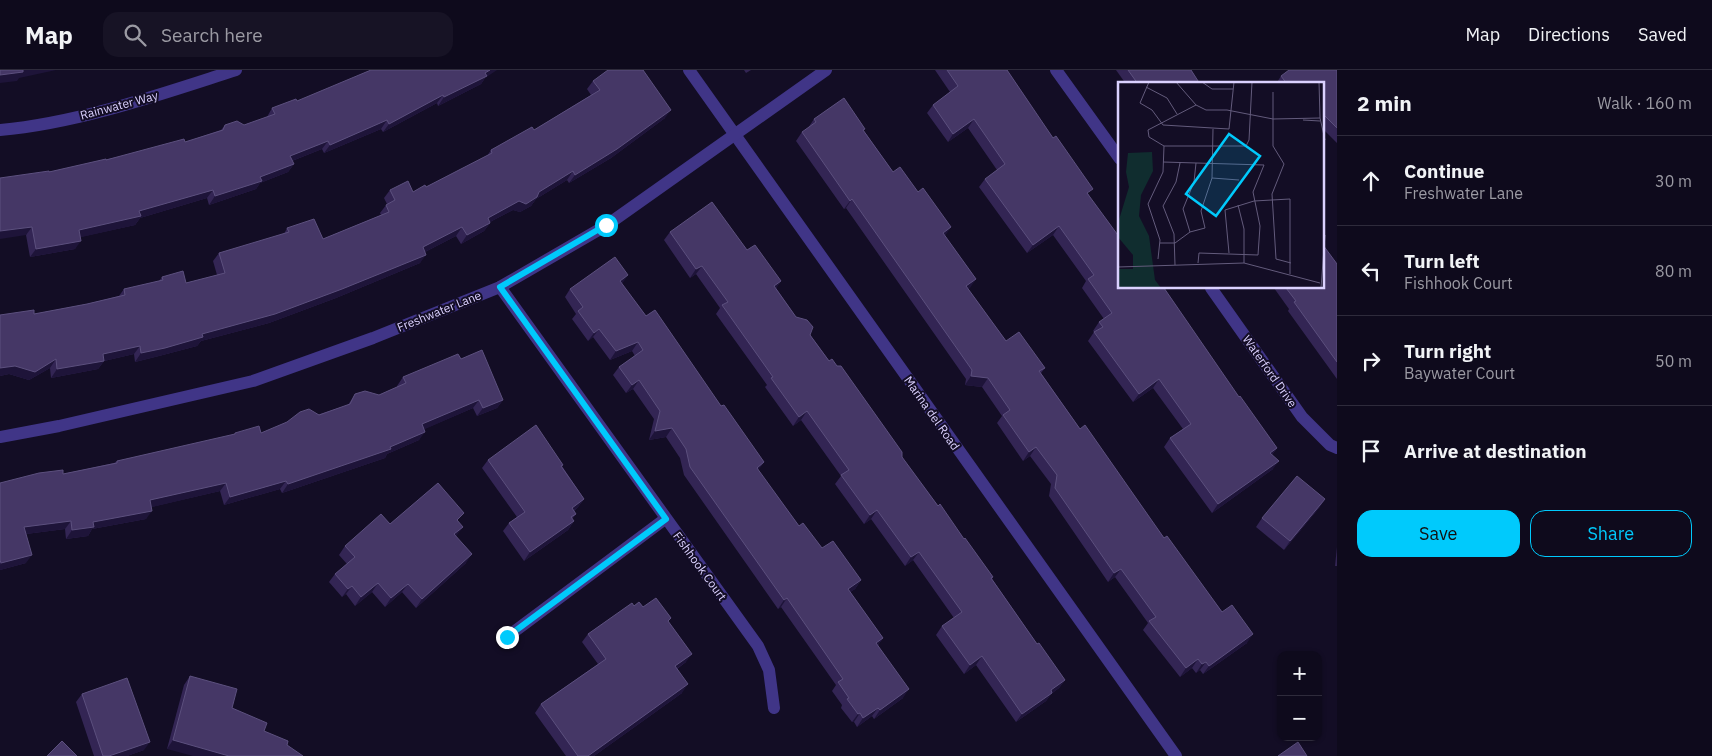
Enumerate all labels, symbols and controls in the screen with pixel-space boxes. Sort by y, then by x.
search box [103,12,453,57]
text: Map [25,19,73,51]
icon: search [121,21,149,49]
text: Search here [161,23,263,47]
text: Map [1465,23,1500,46]
text: Directions [1528,23,1610,46]
text: Saved [1638,23,1687,46]
inset map [1118,82,1324,289]
street label: Rainwater Way [78,87,160,123]
text: 2 min [1357,89,1412,117]
text: Walk · 160 m [1597,93,1692,113]
text: Continue [1404,159,1484,183]
icon: ahead [1357,167,1385,195]
text: 30 m [1655,171,1692,191]
text: Freshwater Lane [1404,183,1523,203]
route start [595,214,618,237]
text: Turn left [1404,249,1480,273]
icon: left [1357,257,1385,285]
text: 80 m [1655,261,1692,281]
text: Fishhook Court [1404,273,1513,293]
street label: Freshwater Lane [395,287,484,335]
street label: Waterford Drive [1240,332,1301,410]
text: Turn right [1404,339,1491,363]
icon: right [1357,347,1385,375]
text: 50 m [1655,351,1692,371]
text: Baywater Court [1404,363,1515,383]
street label: Marina del Road [901,373,963,453]
icon: arrive [1357,437,1385,465]
text: Arrive at destination [1404,439,1587,463]
button: Save [1357,510,1520,557]
button: Share [1530,510,1692,557]
street label: Fishhook Court [670,529,730,603]
route end [496,626,519,649]
map controls [1277,651,1322,741]
button: + [1277,651,1322,696]
button: − [1277,696,1322,741]

